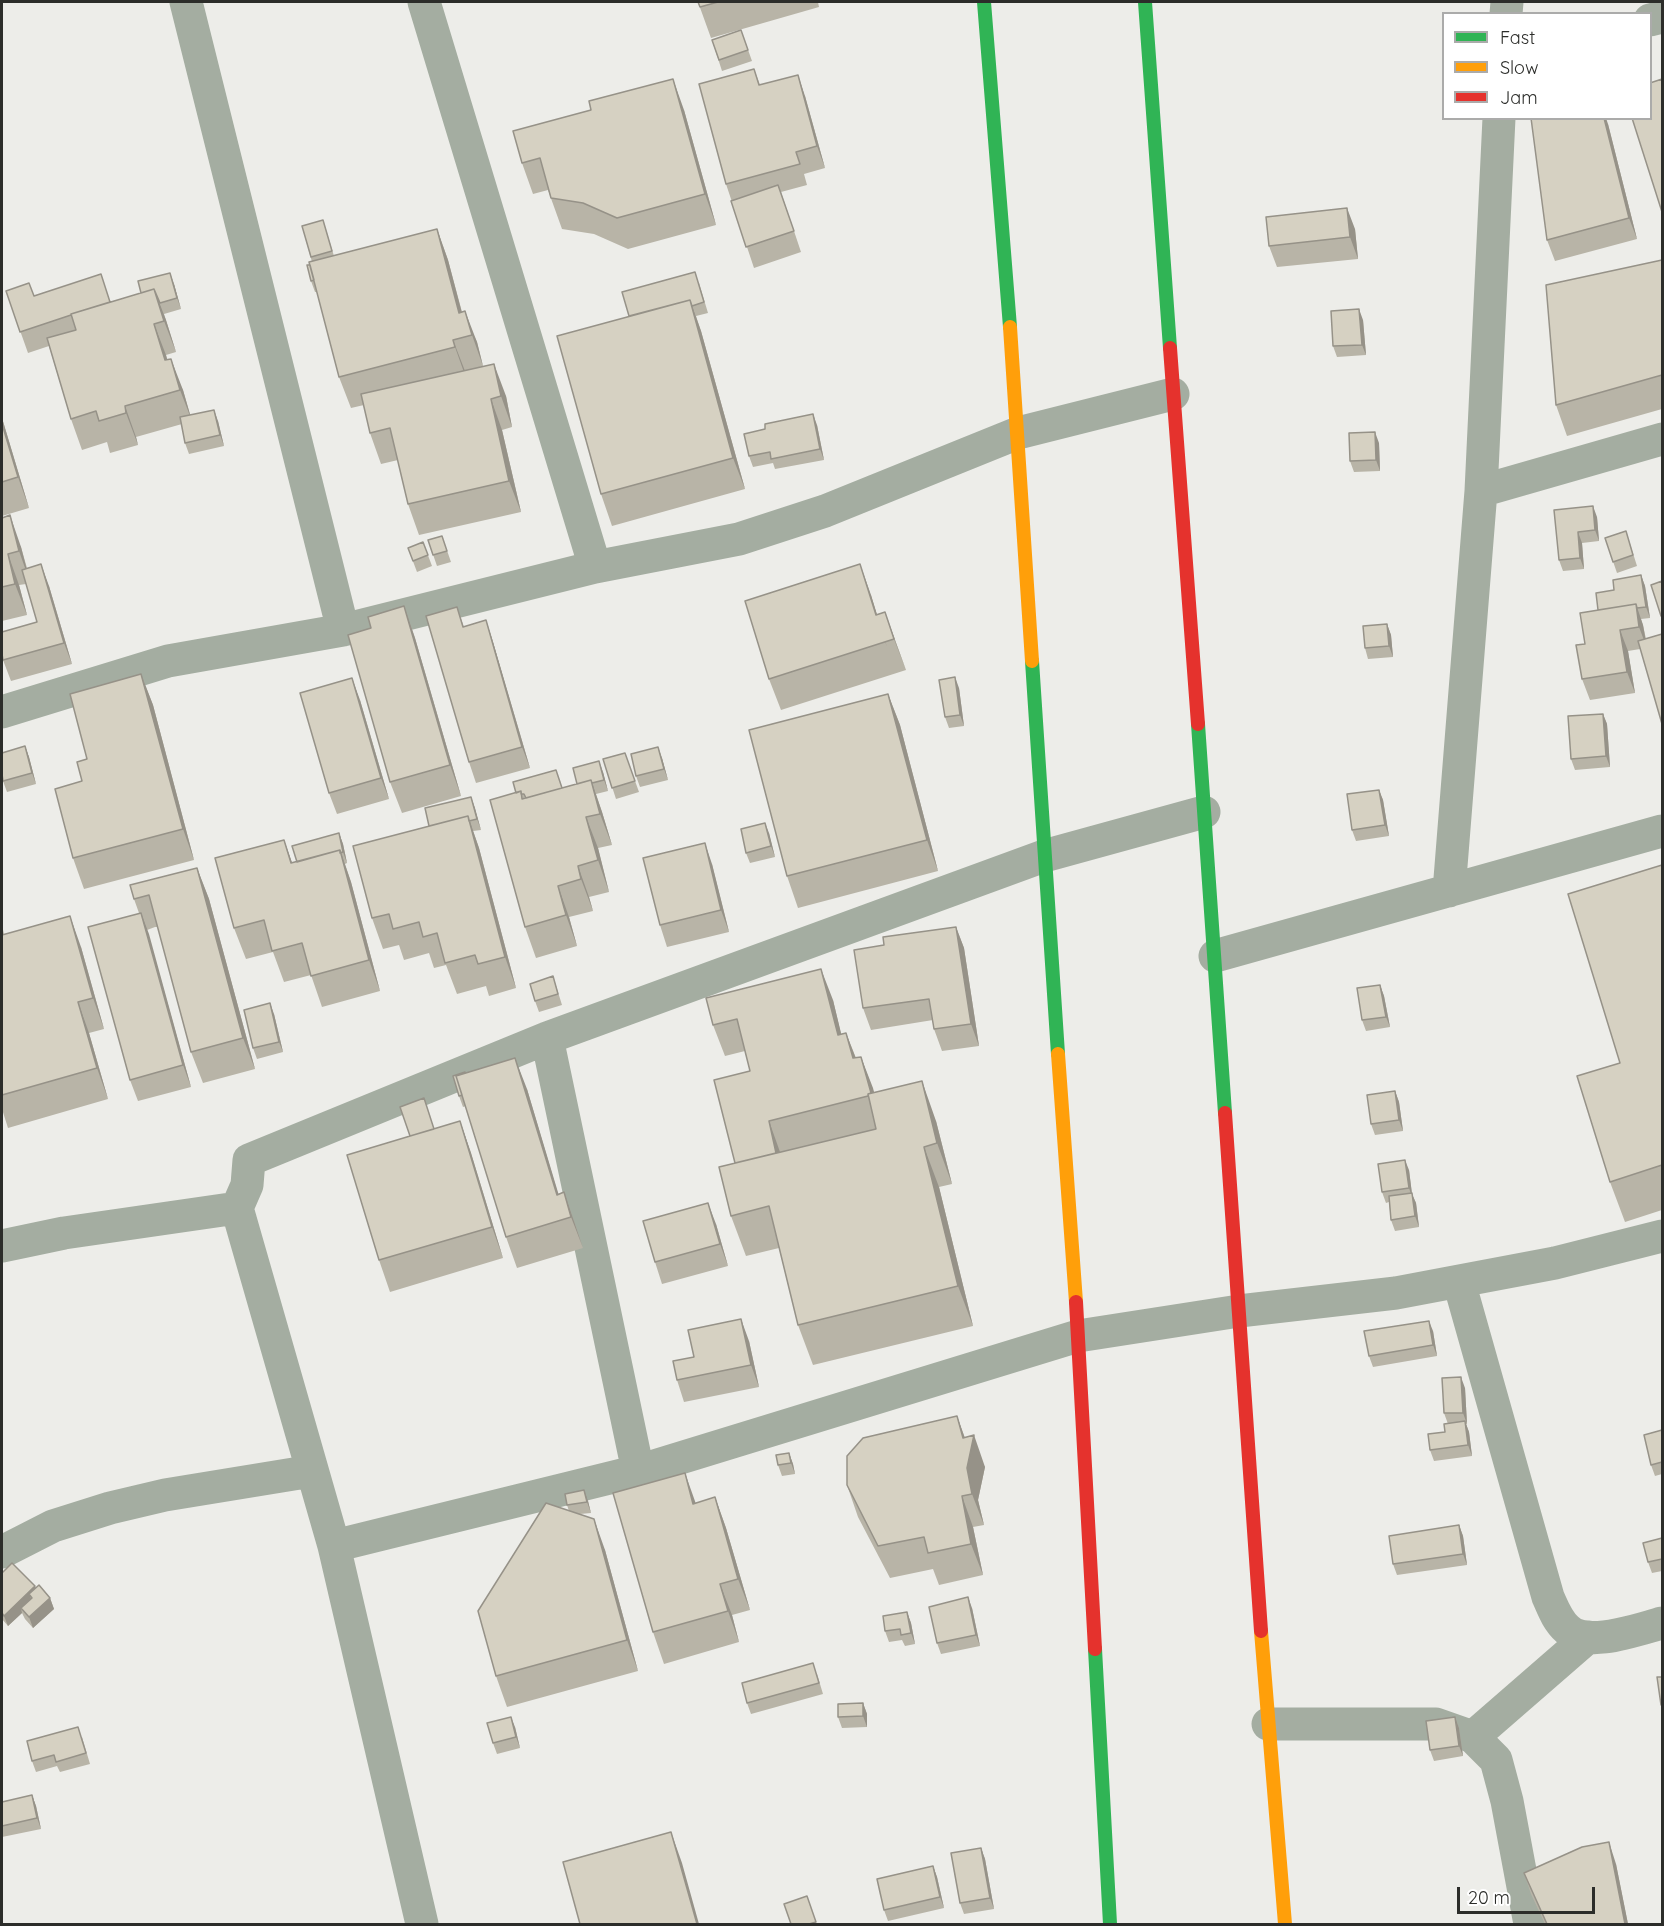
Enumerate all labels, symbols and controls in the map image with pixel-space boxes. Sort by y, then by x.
legend [1442,12,1652,120]
text: Fast [1500,26,1535,49]
text: Slow [1500,56,1538,79]
text: Jam [1500,86,1538,109]
scale bar [1460,1875,1598,1913]
text: 20 m [1468,1886,1510,1909]

